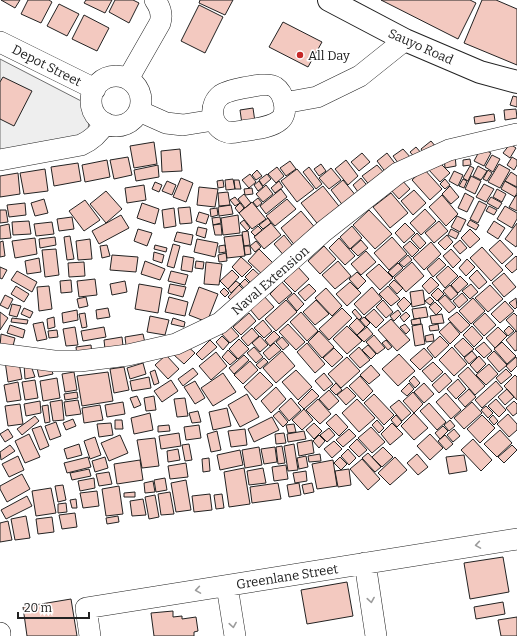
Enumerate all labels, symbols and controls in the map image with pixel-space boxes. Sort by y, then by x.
street label: Sauyo Road [386,25,456,68]
street label: Depot Street [10,42,84,89]
place label: All Day [308,48,350,63]
marker: All Day [295,50,305,60]
street label: Naval Extension [229,242,313,318]
one-way arrow [475,540,482,549]
street label: Greenlane Street [235,561,339,592]
one-way arrow [195,585,201,594]
scale bar [18,594,89,620]
one-way arrow [366,597,375,603]
text: 20 m [24,601,53,615]
one-way arrow [228,622,237,628]

